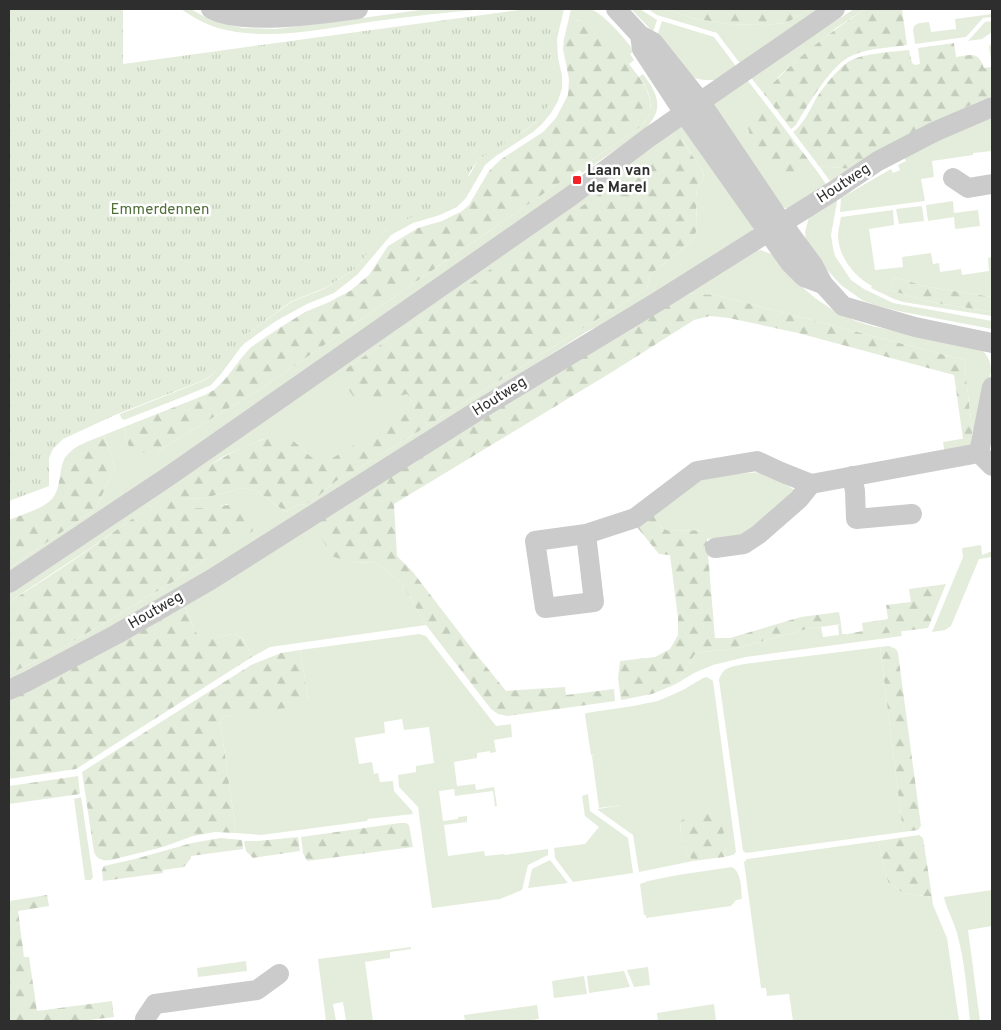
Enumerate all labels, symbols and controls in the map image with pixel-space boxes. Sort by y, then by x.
street label: Houtweg [814,160,874,208]
place label: Laan van de Marel [587,162,650,198]
marker: Laan van de Marel [571,174,583,186]
park label: Emmerdennen [110,201,210,220]
street label: Houtweg [469,373,531,421]
street label: Houtweg [125,588,187,634]

